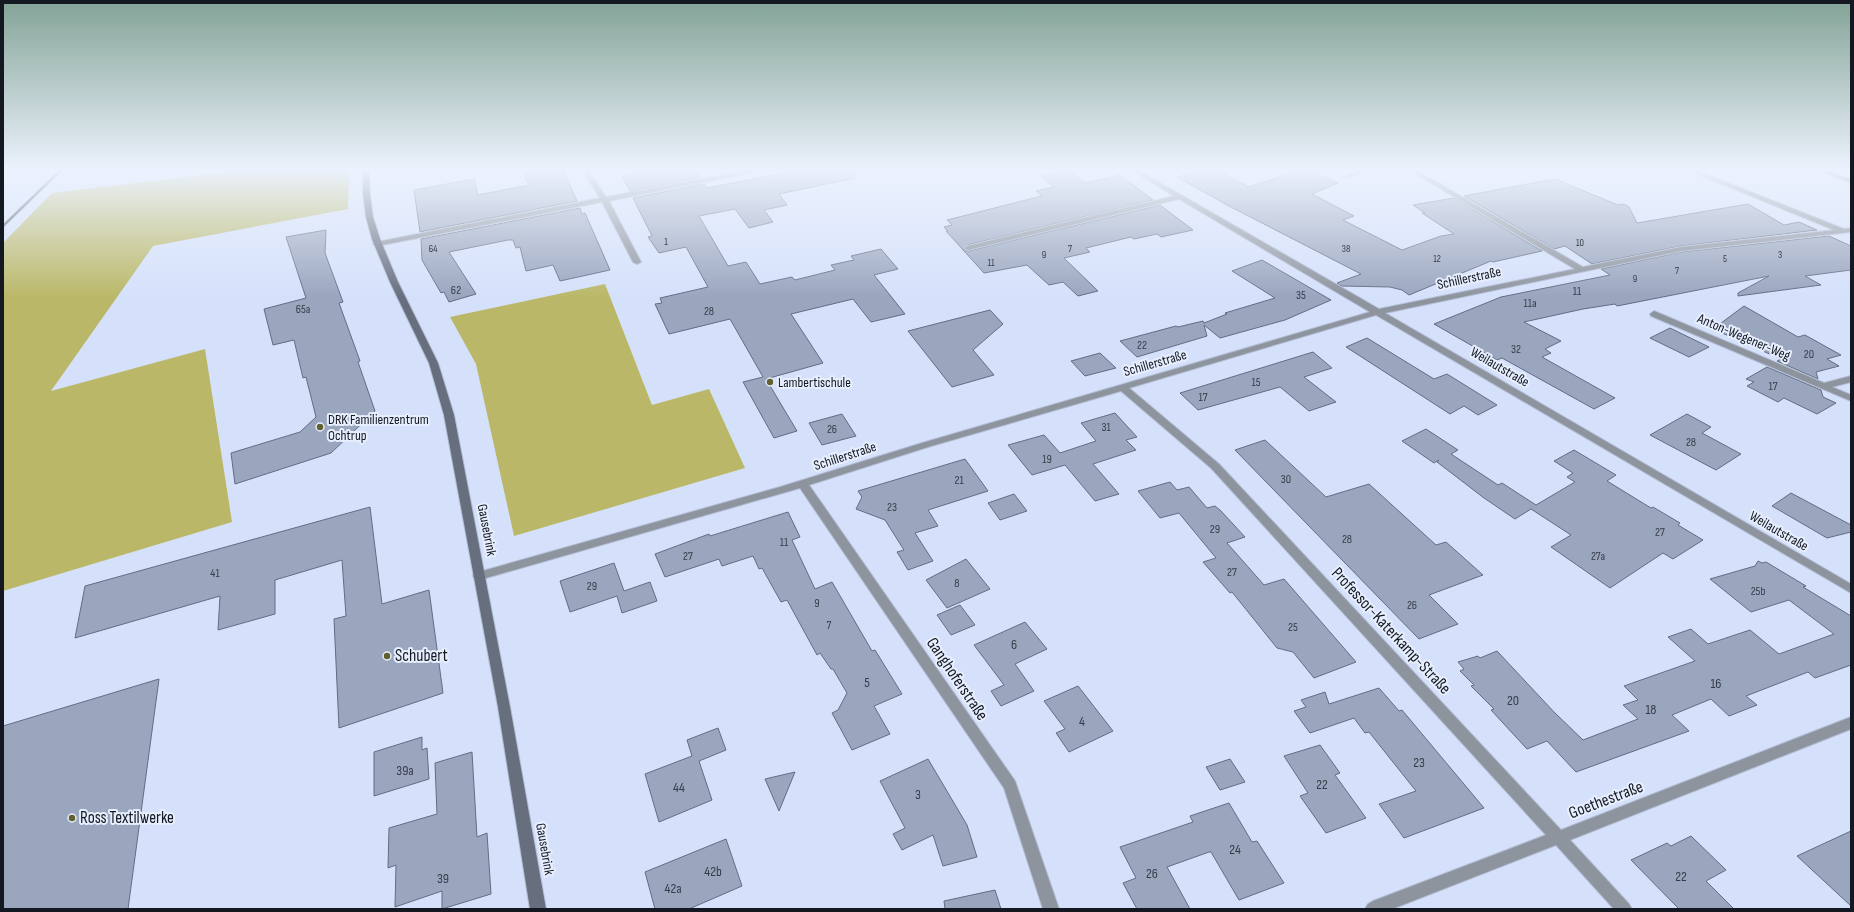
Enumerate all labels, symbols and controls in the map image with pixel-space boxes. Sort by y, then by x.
house number: 1 [664,236,668,248]
house number: 10 [1576,237,1584,249]
house number: 64 [429,243,437,255]
house number: 7 [1068,243,1072,255]
house number: 38 [1342,243,1350,255]
house number: 9 [1042,249,1046,261]
house number: 3 [1778,249,1782,261]
house number: 12 [1433,253,1441,265]
house number: 5 [1723,253,1727,265]
house number: 11 [988,257,995,269]
street label: Schillerstraße [1436,263,1502,293]
house number: 7 [1675,265,1679,277]
house number: 9 [1633,273,1637,285]
house number: 62 [451,283,461,298]
house number: 11 [1573,284,1582,299]
house number: 35 [1296,288,1306,303]
house number: 11a [1523,296,1537,311]
house number: 65a [296,302,311,317]
house number: 28 [704,304,714,319]
street label: Anton-Wegener-Weg [1694,309,1793,364]
house number: 22 [1137,338,1147,353]
house number: 32 [1511,342,1521,357]
street label: Weilautstraße [1468,343,1532,391]
street label: Schillerstraße [1121,346,1189,380]
house number: 20 [1804,347,1814,362]
place label: Lambertischule [778,374,851,391]
house number: 15 [1251,375,1261,390]
marker: Lambertischule [765,377,775,387]
house number: 17 [1769,379,1778,394]
house number: 17 [1199,390,1208,405]
place label: DRK Familienzentrum Ochtrup [328,411,429,444]
house number: 31 [1101,420,1111,435]
marker: DRK Familienzentrum Ochtrup [315,422,325,432]
house number: 26 [827,422,837,437]
house number: 28 [1686,435,1696,450]
street label: Schillerstraße [812,438,878,474]
house number: 19 [1042,452,1052,467]
house number: 30 [1281,472,1291,487]
house number: 21 [954,473,964,488]
house number: 23 [887,500,897,515]
street label: Gausebrink [474,503,500,558]
street label: Weilautstraße [1747,507,1811,555]
house number: 29 [1210,522,1220,537]
house number: 27 [1655,525,1665,540]
house number: 28 [1342,532,1352,547]
house number: 11 [780,535,789,550]
house number: 27 [683,549,693,564]
house number: 27a [1591,549,1605,564]
street label: Professor-Katerkamp-Straße [1327,564,1455,699]
house number: 27 [1227,565,1237,580]
house number: 41 [210,566,220,581]
house number: 8 [954,576,960,591]
house number: 29 [587,579,597,594]
house number: 25b [1751,584,1765,599]
house number: 9 [814,596,820,611]
house number: 26 [1407,598,1417,613]
house number: 7 [827,618,832,633]
house number: 25 [1288,620,1298,635]
street label: Ganghoferstraße [922,634,992,724]
house number: 6 [1011,636,1017,653]
place label: Schubert [395,646,448,666]
marker: Schubert [382,651,392,661]
house number: 5 [864,674,870,691]
house number: 16 [1710,675,1722,692]
house number: 20 [1507,692,1519,709]
house number: 18 [1645,701,1657,718]
house number: 4 [1079,713,1085,730]
house number: 23 [1413,754,1425,771]
house number: 39a [396,762,414,779]
house number: 22 [1316,776,1328,793]
street label: Goethestraße [1566,777,1646,823]
house number: 44 [673,779,685,796]
house number: 3 [915,786,921,803]
place label: Ross Textilwerke [80,808,174,828]
marker: Ross Textilwerke [67,813,77,823]
street label: Gausebrink [532,822,558,877]
house number: 24 [1229,841,1241,858]
house number: 42b [704,863,722,880]
house number: 26 [1146,865,1158,882]
house number: 22 [1675,868,1687,885]
house number: 39 [437,870,449,887]
house number: 42a [664,880,682,897]

